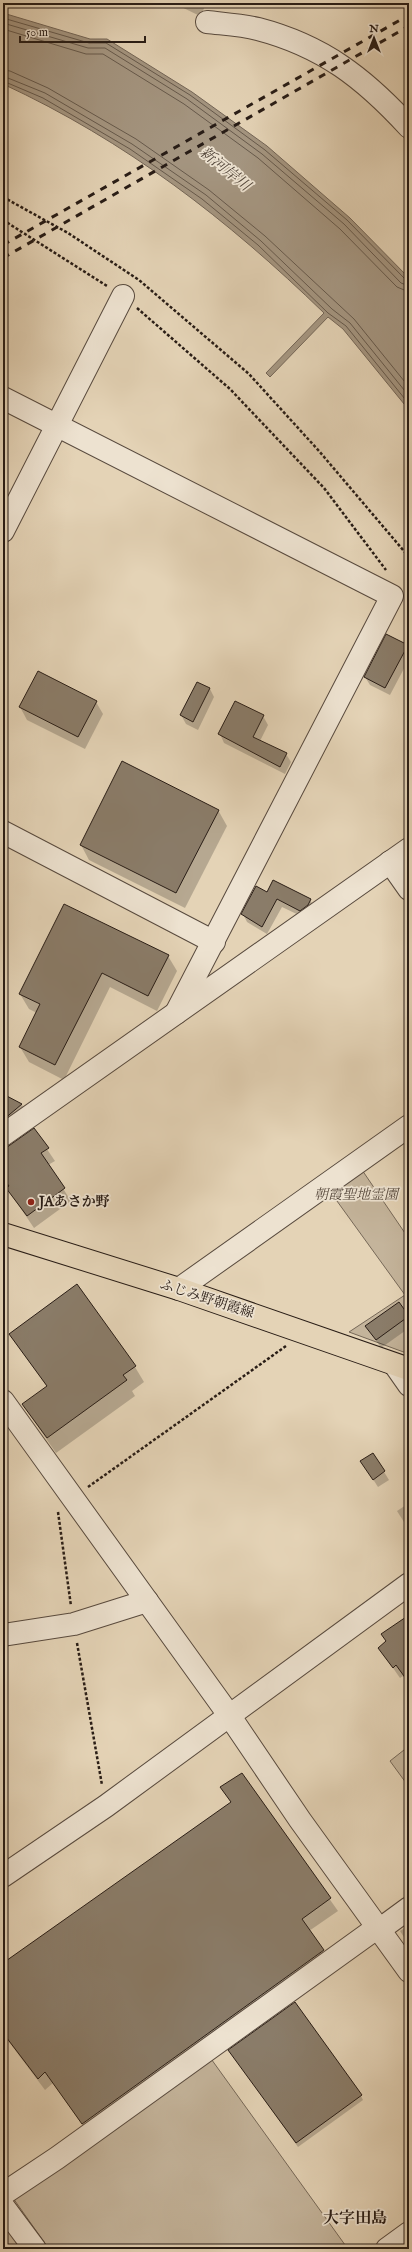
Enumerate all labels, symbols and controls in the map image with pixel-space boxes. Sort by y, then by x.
scale bar [20,18,145,44]
north arrow [354,18,394,58]
text: N [368,22,379,36]
text: 50 m [26,25,48,40]
water label: 新河岸川 [196,143,256,197]
park label: 朝霞聖地霊園 [314,1186,400,1204]
place label: JAあさか野 [37,1193,110,1211]
marker: JAあさか野 [26,1197,36,1207]
street label: ふじみ野朝霞線 [158,1275,256,1323]
district label: 大字田島 [323,2209,387,2229]

